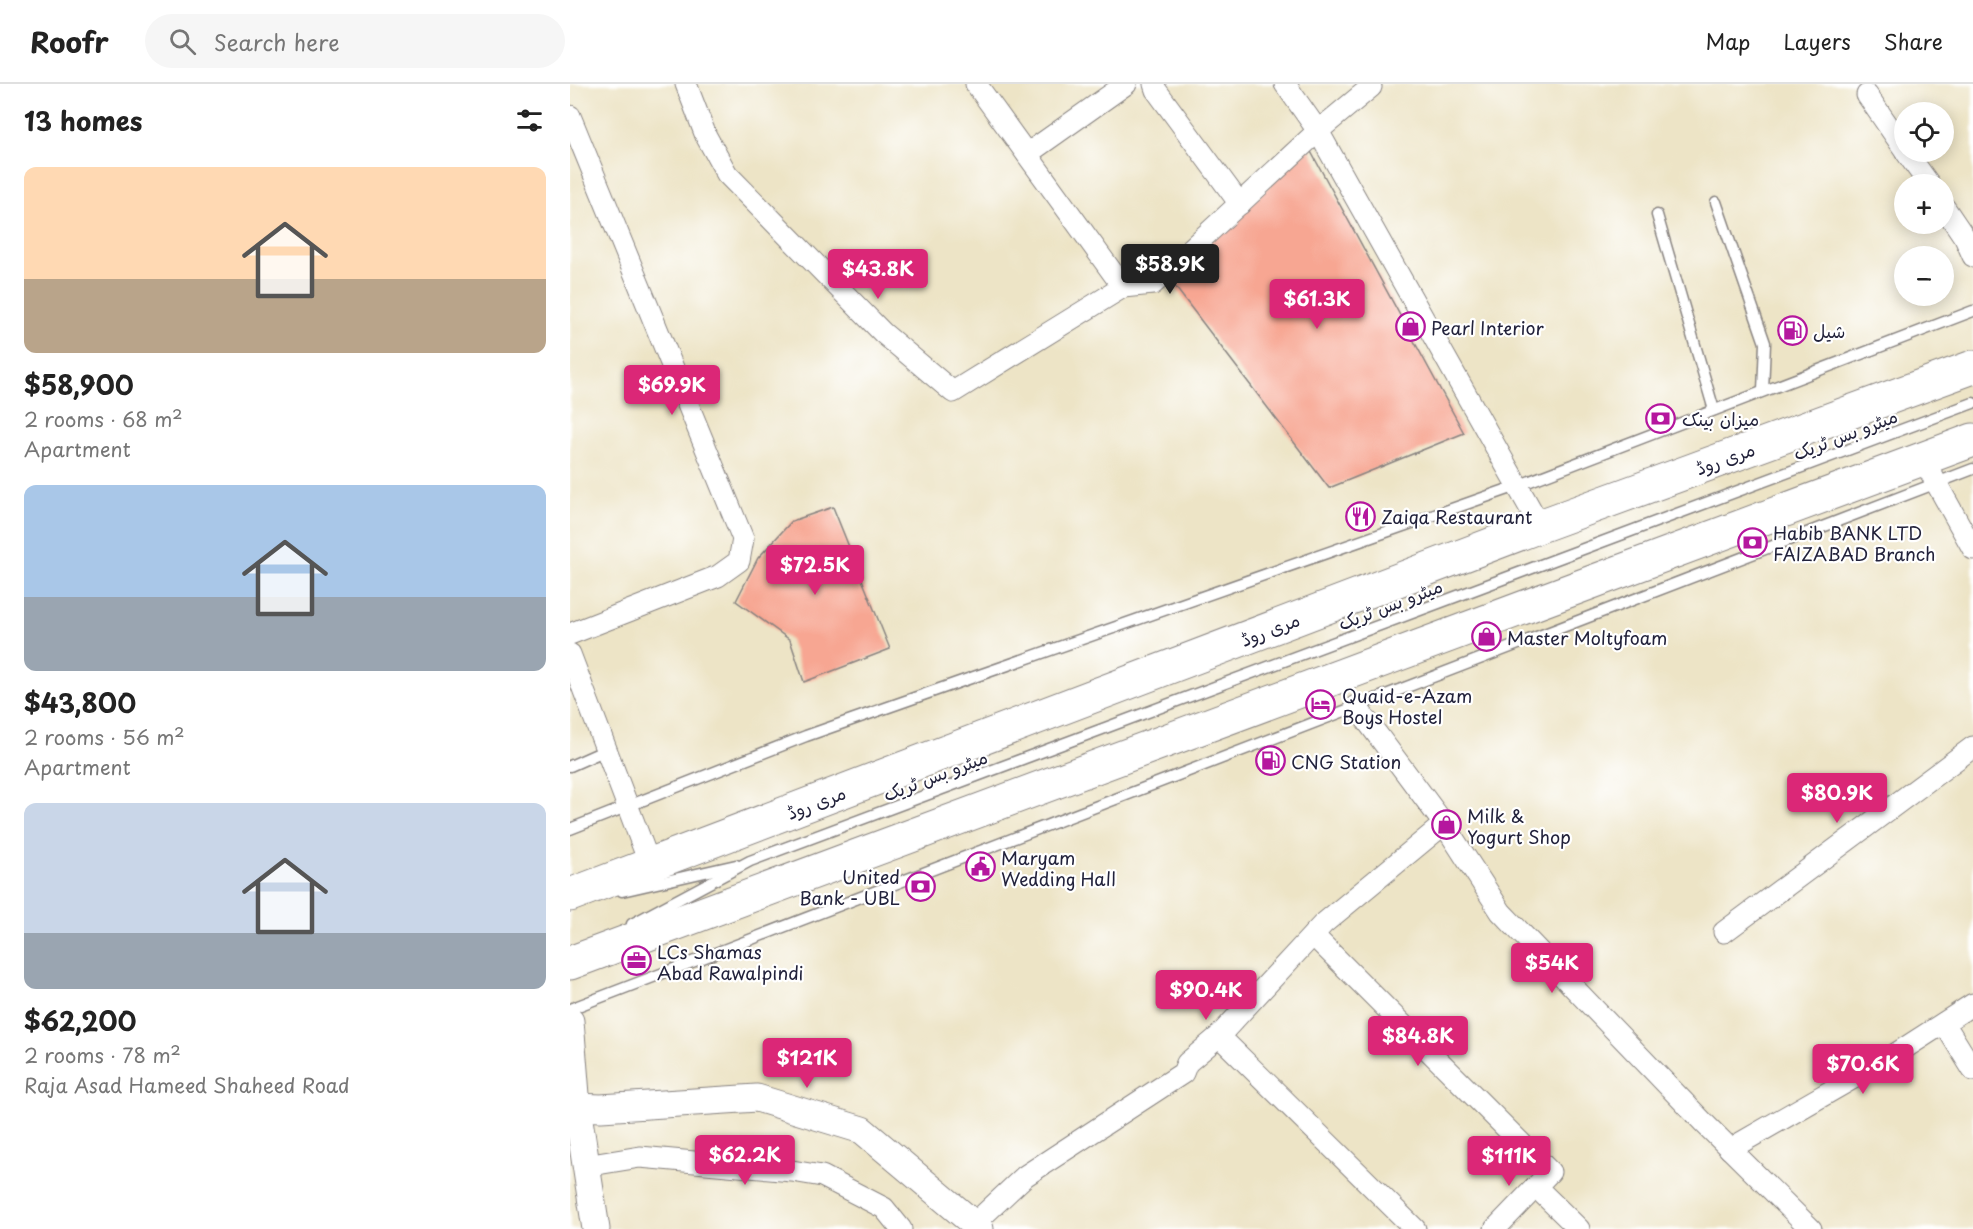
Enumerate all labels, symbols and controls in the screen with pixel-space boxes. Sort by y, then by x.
search box [145,14,565,68]
text: Roofr [30,20,109,63]
icon: search [166,25,199,58]
text: Search here [214,25,339,58]
text: Map [1706,25,1750,57]
text: Layers [1783,25,1851,57]
text: Share [1884,25,1943,57]
text: 13 homes [24,101,142,140]
map controls [1894,102,1954,306]
button: locate [1894,102,1954,162]
icon: filters [513,104,546,137]
button: + [1894,174,1954,234]
icon: home [231,206,339,314]
pin: $58.9K [1121,244,1219,295]
button: − [1894,246,1954,306]
text: $58.9K [1135,248,1205,278]
pin: $43.8K [829,249,927,300]
text: $43.8K [842,253,914,283]
pin: $61.3K [1268,279,1366,330]
text: $61.3K [1284,283,1350,313]
shop icon: Pearl Interior [1394,311,1426,343]
place label: Pearl Interior [1431,314,1544,341]
fuel station icon: شیل [1776,314,1808,346]
place label: شیل [1813,317,1845,344]
text: $58,900 [24,365,134,404]
pin: $69.9K [623,365,721,416]
text: $69.9K [638,369,706,399]
bank icon: میزان بینک [1645,402,1677,434]
street label: میٹرو بس ٹریک [1789,402,1901,466]
text: 2 rooms · 68 m² [24,404,183,434]
place label: میزان بینک [1682,405,1759,432]
text: Apartment [24,434,131,464]
street label: مری روڈ [1692,435,1758,481]
restaurant icon: Zaiqa Restaurant [1344,500,1376,532]
place label: Zaiqa Restaurant [1381,503,1532,530]
place label: Habib BANK LTD FAIZABAD Branch [1773,519,1935,567]
icon: home [231,524,339,632]
bank icon: Habib BANK LTD FAIZABAD Branch [1736,526,1768,558]
pin: $72.5K [766,545,864,596]
text: $72.5K [780,549,850,579]
street label: میٹرو بس ٹریک [1334,572,1446,636]
street label: مری روڈ [1237,605,1303,653]
shop icon: Master Moltyfoam [1470,621,1502,653]
place label: Master Moltyfoam [1507,624,1667,651]
place label: Quaid-e-Azam Boys Hostel [1342,682,1472,730]
text: $43,800 [24,683,136,722]
hotel icon: Quaid-e-Azam Boys Hostel [1305,689,1337,721]
text: 2 rooms · 56 m² [24,722,185,752]
street label: میٹرو بس ٹریک [879,743,991,807]
fuel station icon: CNG Station [1254,745,1286,777]
place label: CNG Station [1291,748,1401,775]
text: Apartment [24,752,131,782]
pin: $80.9K [1788,773,1886,824]
text: $80.9K [1801,777,1873,807]
street label: مری روڈ [783,778,849,826]
place label: Milk & Yogurt Shop [1467,802,1571,850]
shop icon: Milk & Yogurt Shop [1430,809,1462,841]
icon: home [231,842,339,950]
place label: Maryam Wedding Hall [1001,844,1116,892]
public building icon: Maryam Wedding Hall [964,851,996,883]
place label: United Bank - UBL [799,863,900,911]
bank icon: United Bank - UBL [905,870,937,902]
place label: LCs Shamas Abad Rawalpindi [657,938,804,986]
pin: $54K [1516,943,1588,994]
office icon: LCs Shamas Abad Rawalpindi [620,945,652,977]
text: $54K [1525,947,1579,977]
pin: $90.4K [1157,970,1255,1021]
text: $90.4K [1170,974,1242,1004]
text: $62,200 [24,1001,136,1040]
pin: $84.8K [1369,1016,1467,1067]
text: $84.8K [1382,1020,1454,1050]
pin: $121K [765,1038,849,1089]
text: 2 rooms · 78 m² [24,1040,181,1070]
text: $121K [777,1042,837,1072]
pin: $70.6K [1814,1044,1912,1095]
text: $70.6K [1827,1048,1899,1078]
text: Raja Asad Hameed Shaheed Road [24,1070,350,1100]
pin: $62.2K [696,1135,794,1186]
pin: $111K [1467,1136,1551,1187]
text: $62.2K [709,1139,781,1169]
text: $111K [1481,1140,1537,1170]

